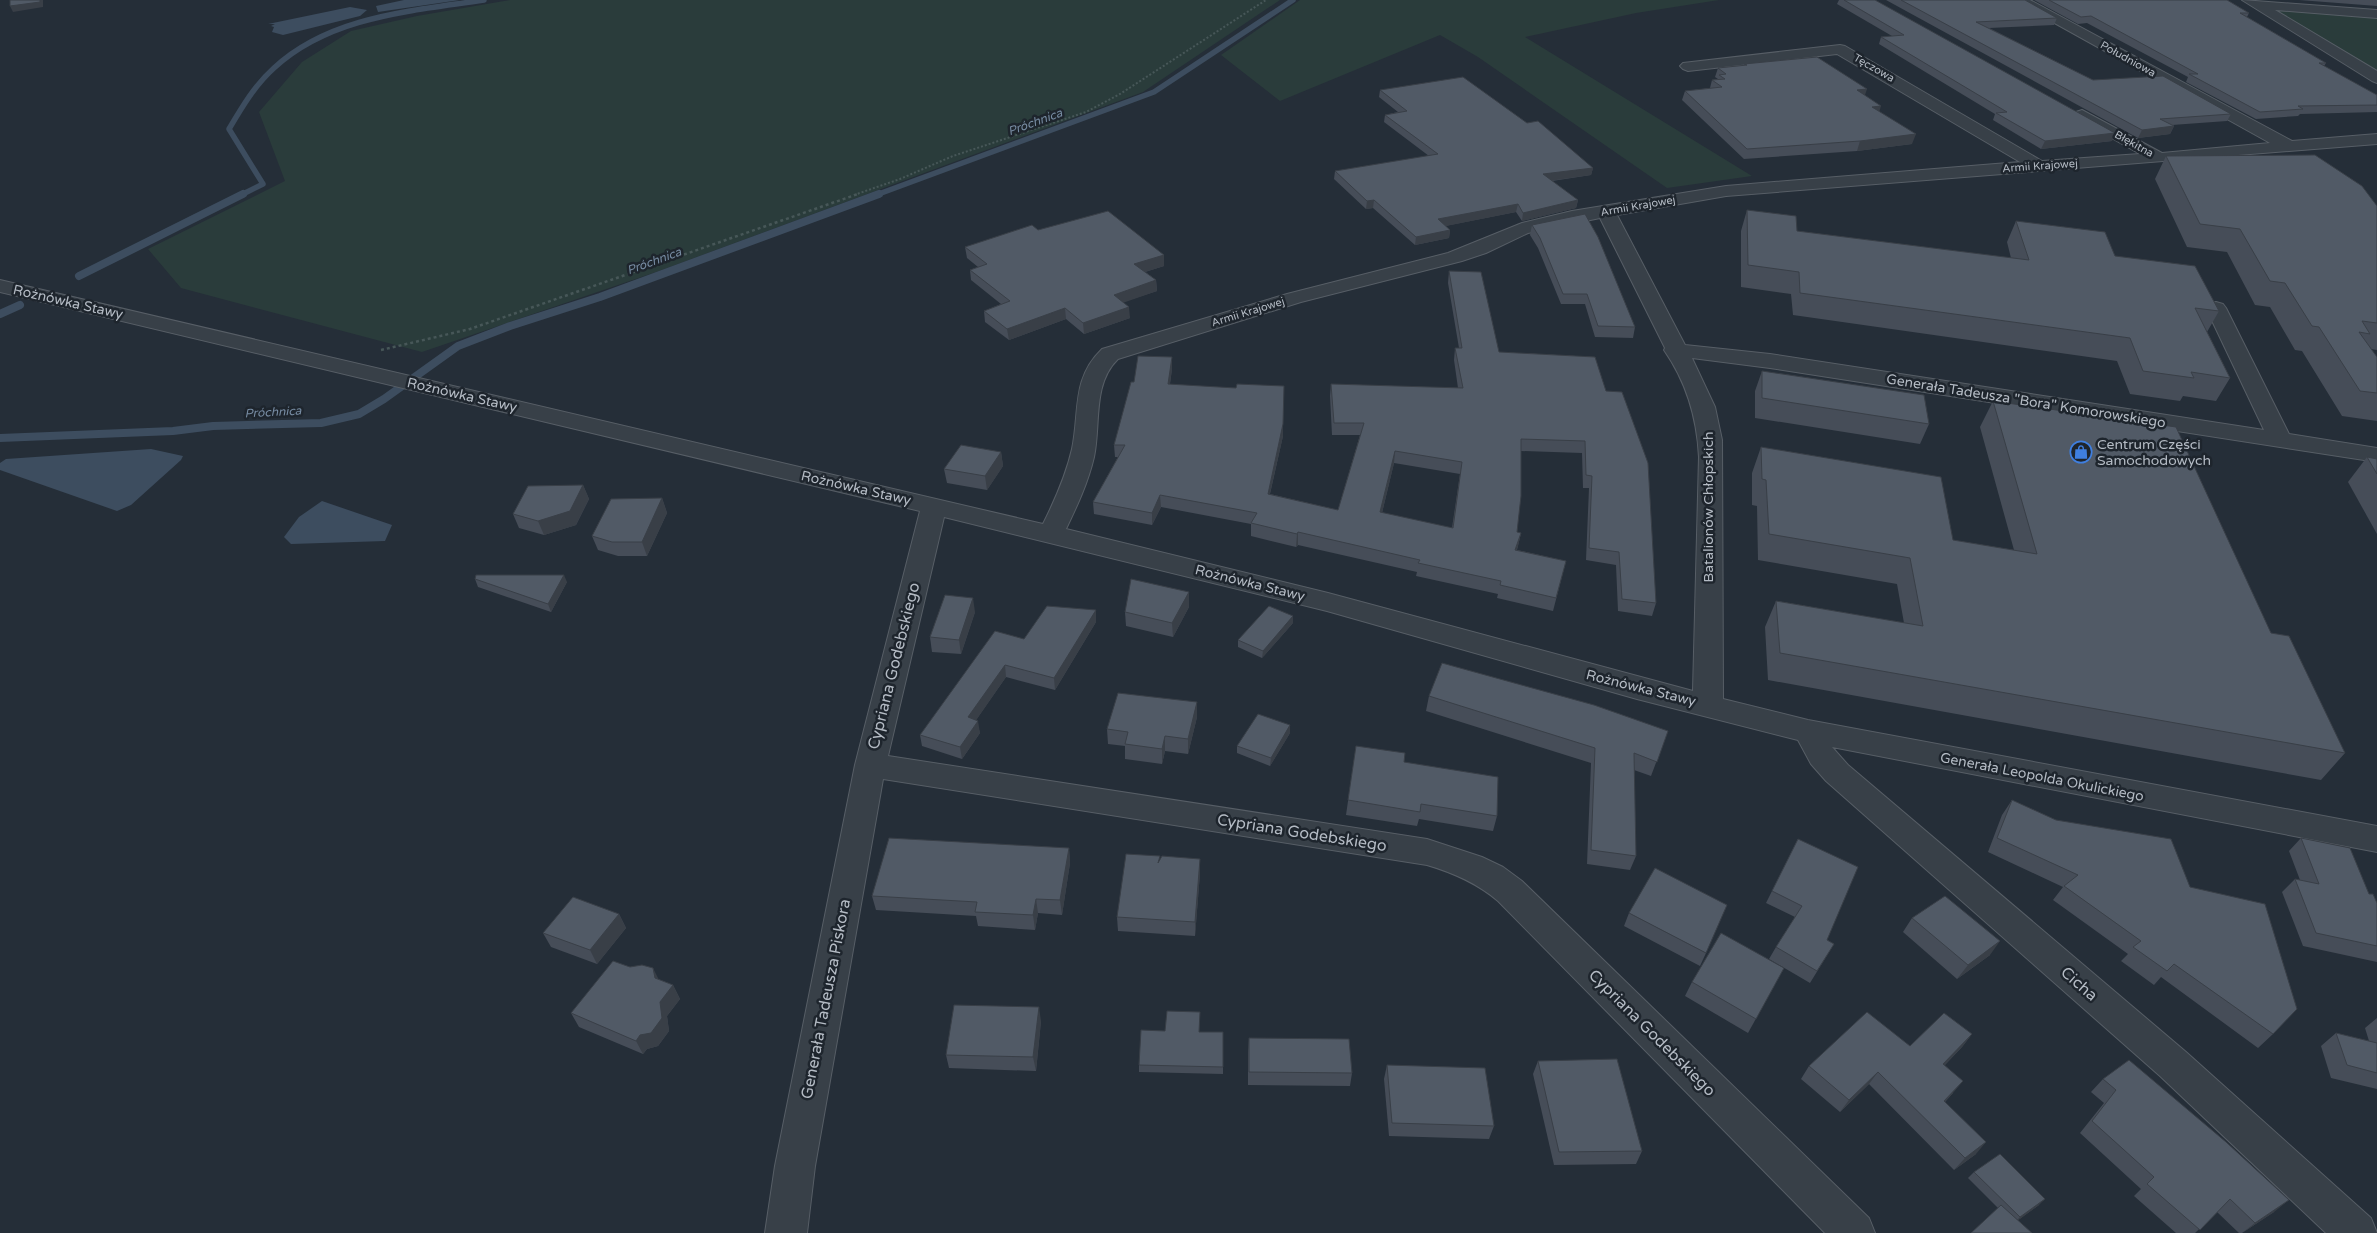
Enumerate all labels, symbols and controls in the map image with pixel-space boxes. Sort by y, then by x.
street label: Południowa [2098,38,2158,80]
street label: Tęczowa [1851,51,1897,85]
water label: Próchnica [1006,106,1064,138]
street label: Błękitna [2112,128,2156,160]
street label: Armii Krajowej [2002,157,2078,175]
street label: Armii Krajowej [1600,193,1677,219]
water label: Próchnica [625,245,683,277]
street label: Rożnówka Stawy [11,281,125,323]
street label: Armii Krajowej [1210,295,1286,329]
street label: Generała Tadeusza "Bora" Komorowskiego [1885,370,2167,432]
street label: Rożnówka Stawy [405,374,519,416]
water label: Próchnica [244,404,302,420]
street label: Batalionów Chłopskich [1700,432,1717,582]
place label: Centrum Części Samochodowych [2097,436,2211,469]
shop icon: Centrum Części Samochodowych [2069,440,2093,464]
street label: Rożnówka Stawy [799,467,913,509]
street label: Rożnówka Stawy [1193,561,1307,605]
street label: Cypriana Godebskiego [864,580,924,752]
street label: Rożnówka Stawy [1584,666,1698,710]
street label: Generała Leopolda Okulickiego [1939,749,2145,805]
street label: Cypriana Godebskiego [1216,810,1388,856]
street label: Generała Tadeusza Piskora [797,897,855,1101]
street label: Cicha [2056,963,2102,1005]
street label: Cypriana Godebskiego [1584,965,1720,1101]

